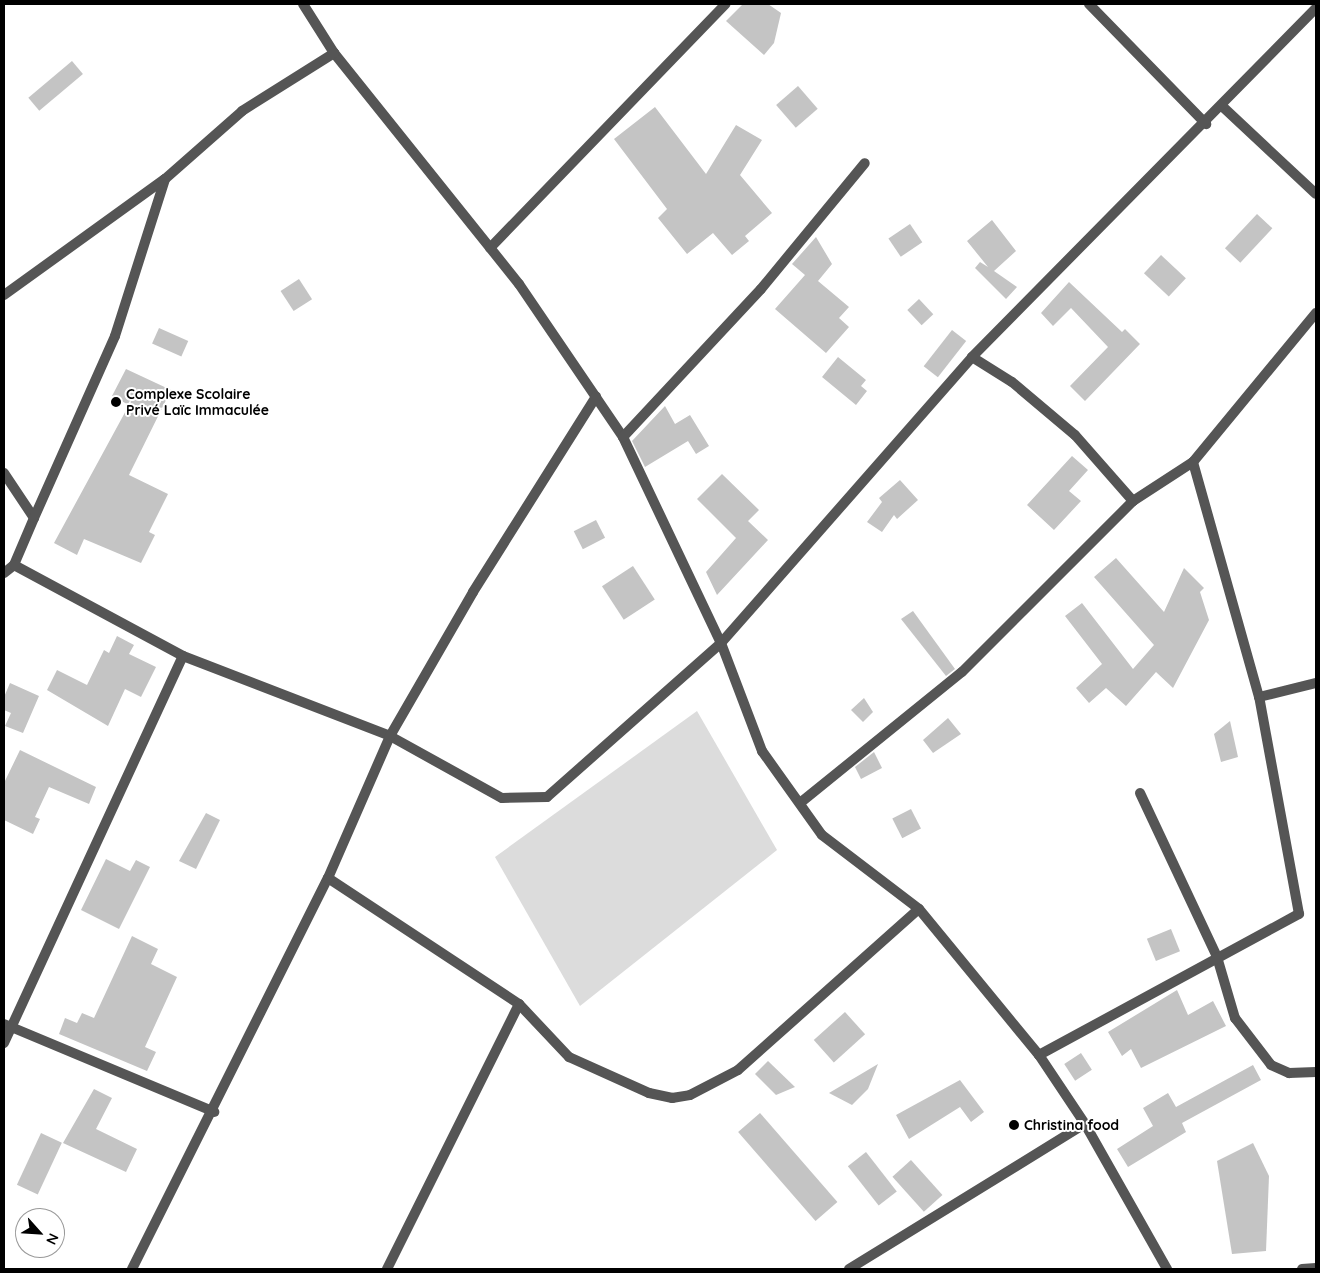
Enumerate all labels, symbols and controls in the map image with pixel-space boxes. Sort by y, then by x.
place label: Complexe Scolaire Privé Laïc Immaculée [126,386,269,418]
marker: Complexe Scolaire Privé Laïc Immaculée [110,396,122,408]
place label: Christina food [1024,1117,1119,1133]
marker: Christina food [1008,1119,1020,1131]
north arrow [15,1208,65,1258]
text: N [42,1231,63,1248]

